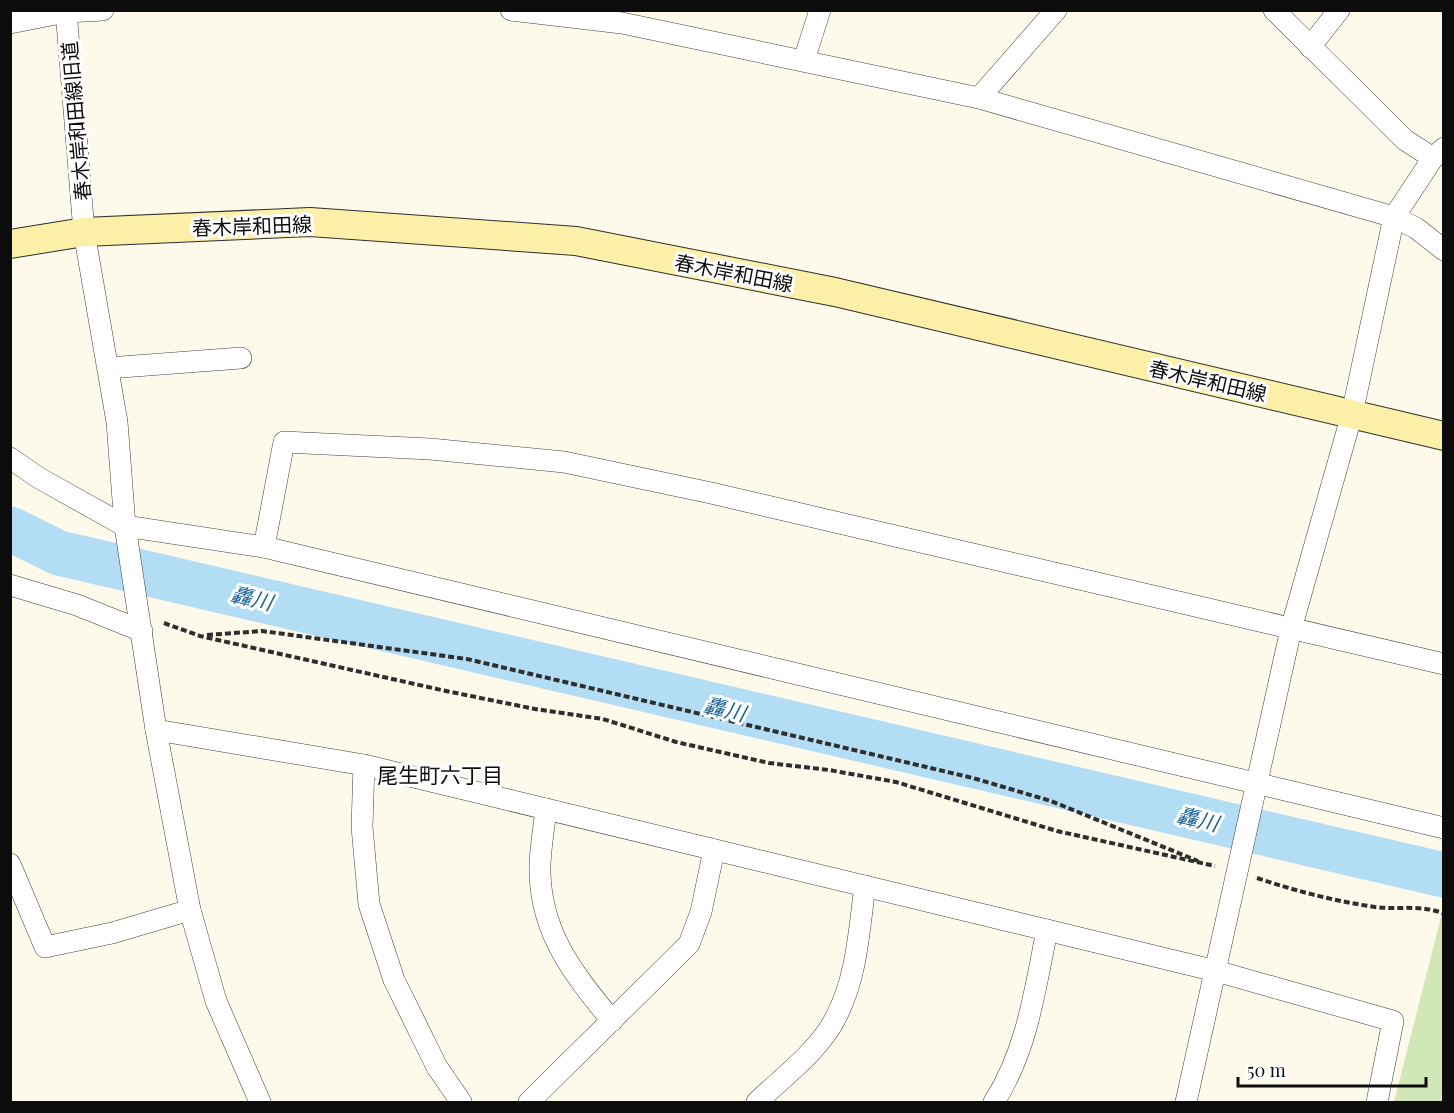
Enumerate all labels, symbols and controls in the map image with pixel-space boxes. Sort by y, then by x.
street label: 春木岸和田線旧道 [55,40,95,202]
street label: 春木岸和田線 [192,209,312,241]
street label: 春木岸和田線 [673,247,795,297]
street label: 春木岸和田線 [1147,353,1269,407]
water label: 轟川 [228,579,278,616]
water label: 轟川 [701,690,751,727]
district label: 尾生町六丁目 [377,760,503,788]
water label: 轟川 [1174,800,1224,837]
scale bar [1238,1050,1426,1088]
text: 50 m [1247,1058,1286,1082]

